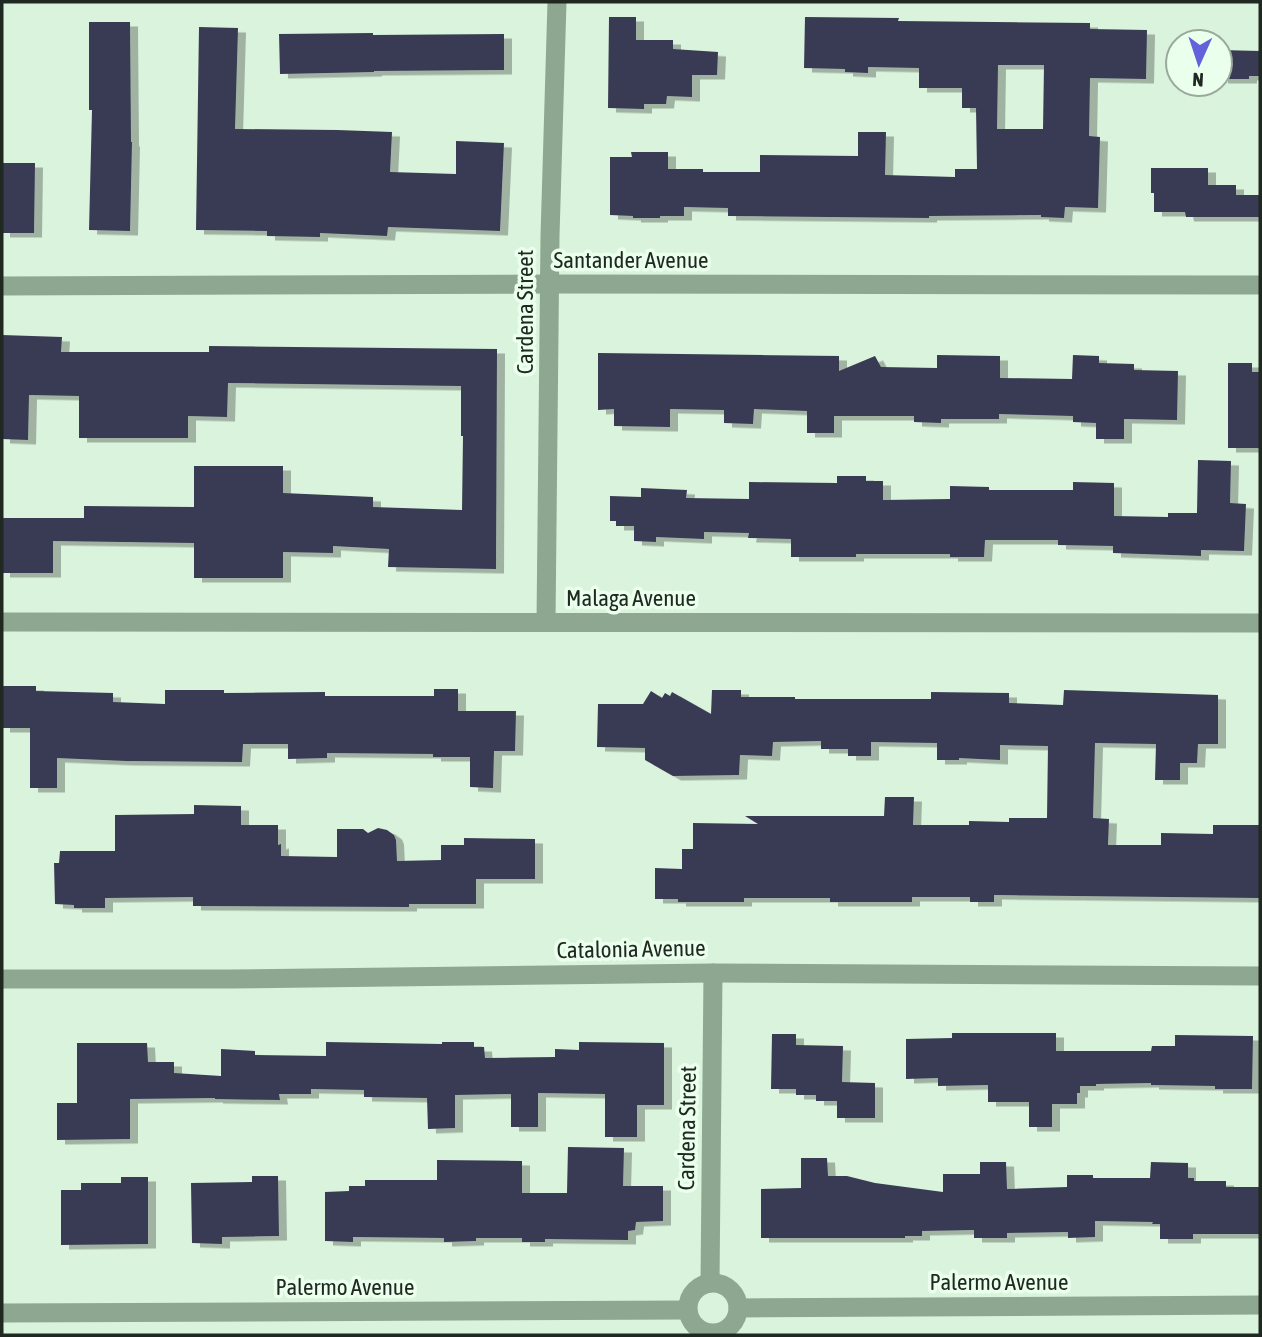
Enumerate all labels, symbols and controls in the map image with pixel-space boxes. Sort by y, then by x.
north arrow [1164,28,1234,98]
text: N [1192,69,1204,91]
street label: Santander Avenue [554,247,708,273]
street label: Cardena Street [512,250,538,374]
street label: Malaga Avenue [566,585,696,611]
street label: Catalonia Avenue [556,935,706,963]
street label: Cardena Street [673,1065,701,1191]
street label: Palermo Avenue [930,1269,1068,1295]
street label: Palermo Avenue [276,1274,414,1300]

